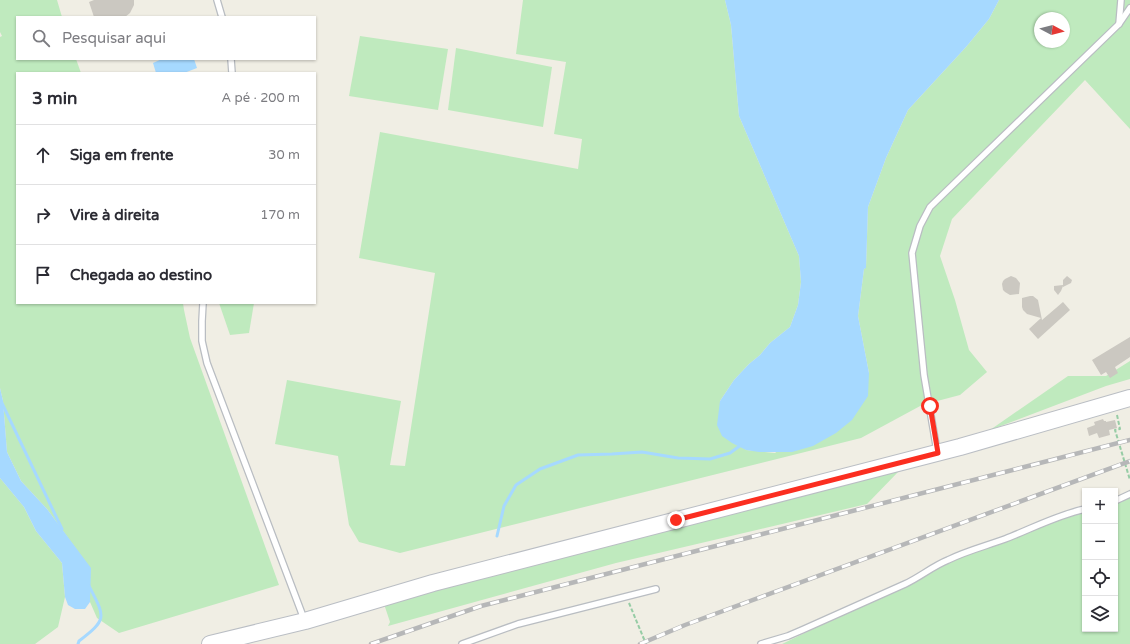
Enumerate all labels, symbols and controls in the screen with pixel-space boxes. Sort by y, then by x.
north arrow [1034,12,1070,48]
search box [16,16,316,60]
icon: search [30,27,52,49]
text: Pesquisar aqui [62,29,166,47]
text: 3 min [32,88,77,109]
text: A pé · 200 m [221,90,300,106]
icon: ahead [32,144,54,166]
text: Siga em frente [70,146,174,164]
text: 30 m [268,147,300,163]
icon: right [32,204,54,226]
text: Vire à direita [70,206,159,224]
text: 170 m [260,207,300,223]
icon: arrive [32,264,54,286]
text: Chegada ao destino [70,266,212,284]
route start [921,397,939,415]
map controls [1082,488,1118,632]
button: + [1082,488,1118,524]
route end [667,511,685,529]
button: − [1082,524,1118,560]
button: locate [1082,560,1118,596]
button: layers [1082,596,1118,632]

